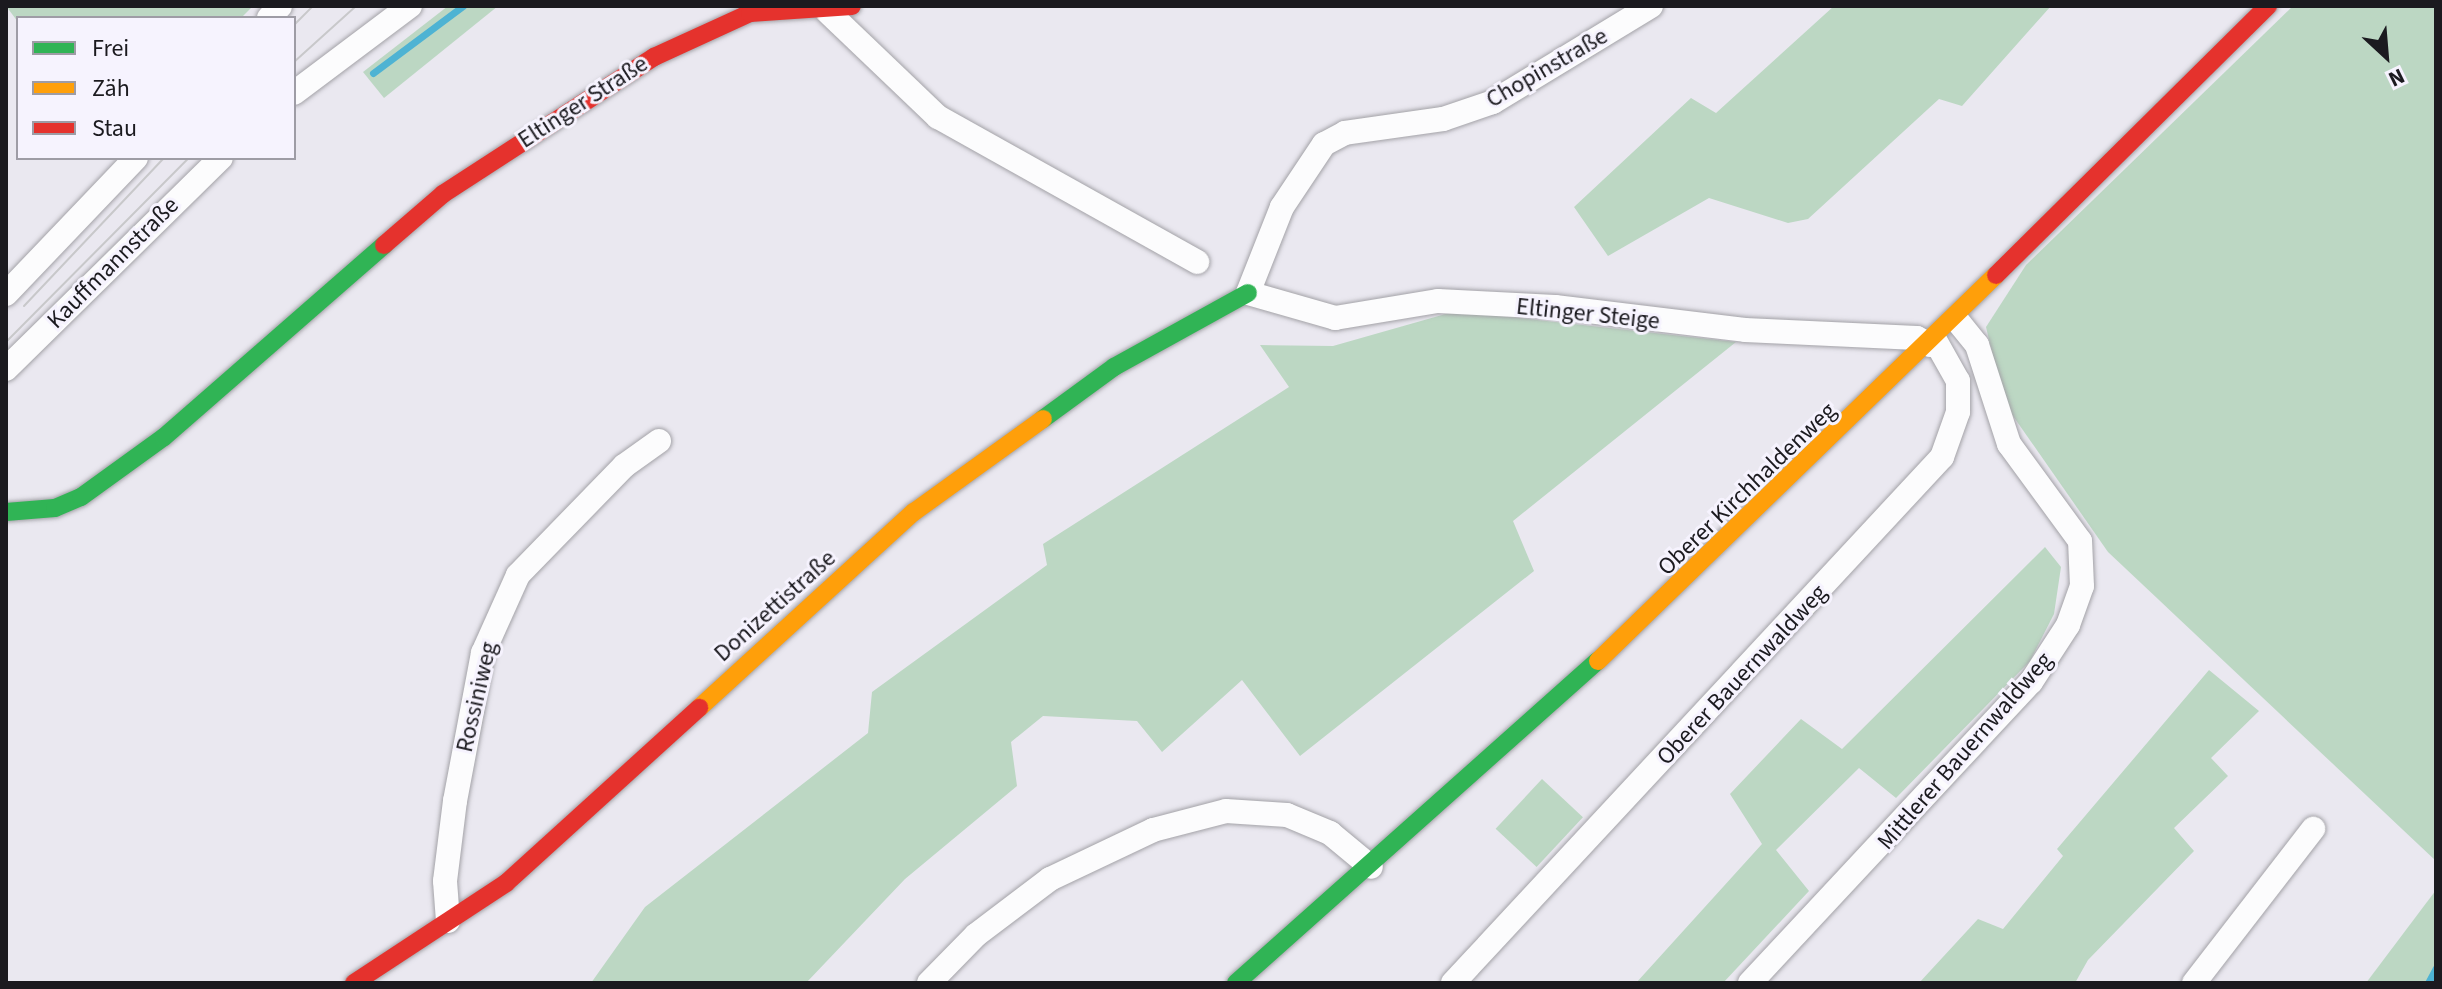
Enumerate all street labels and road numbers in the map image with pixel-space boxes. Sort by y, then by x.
street label: Chopinstraße [1481,22,1613,114]
street label: Eltinger Straße [513,49,653,155]
street label: Kauffmannstraße [41,191,185,335]
street label: Eltinger Steige [1515,292,1661,336]
street label: Oberer Kirchhaldenweg [1652,396,1842,582]
street label: Donizettistraße [708,544,842,668]
street label: Oberer Bauernwaldweg [1651,579,1833,771]
street label: Rossiniweg [450,639,504,755]
street label: Mittlerer Bauernwaldweg [1871,646,2059,856]

